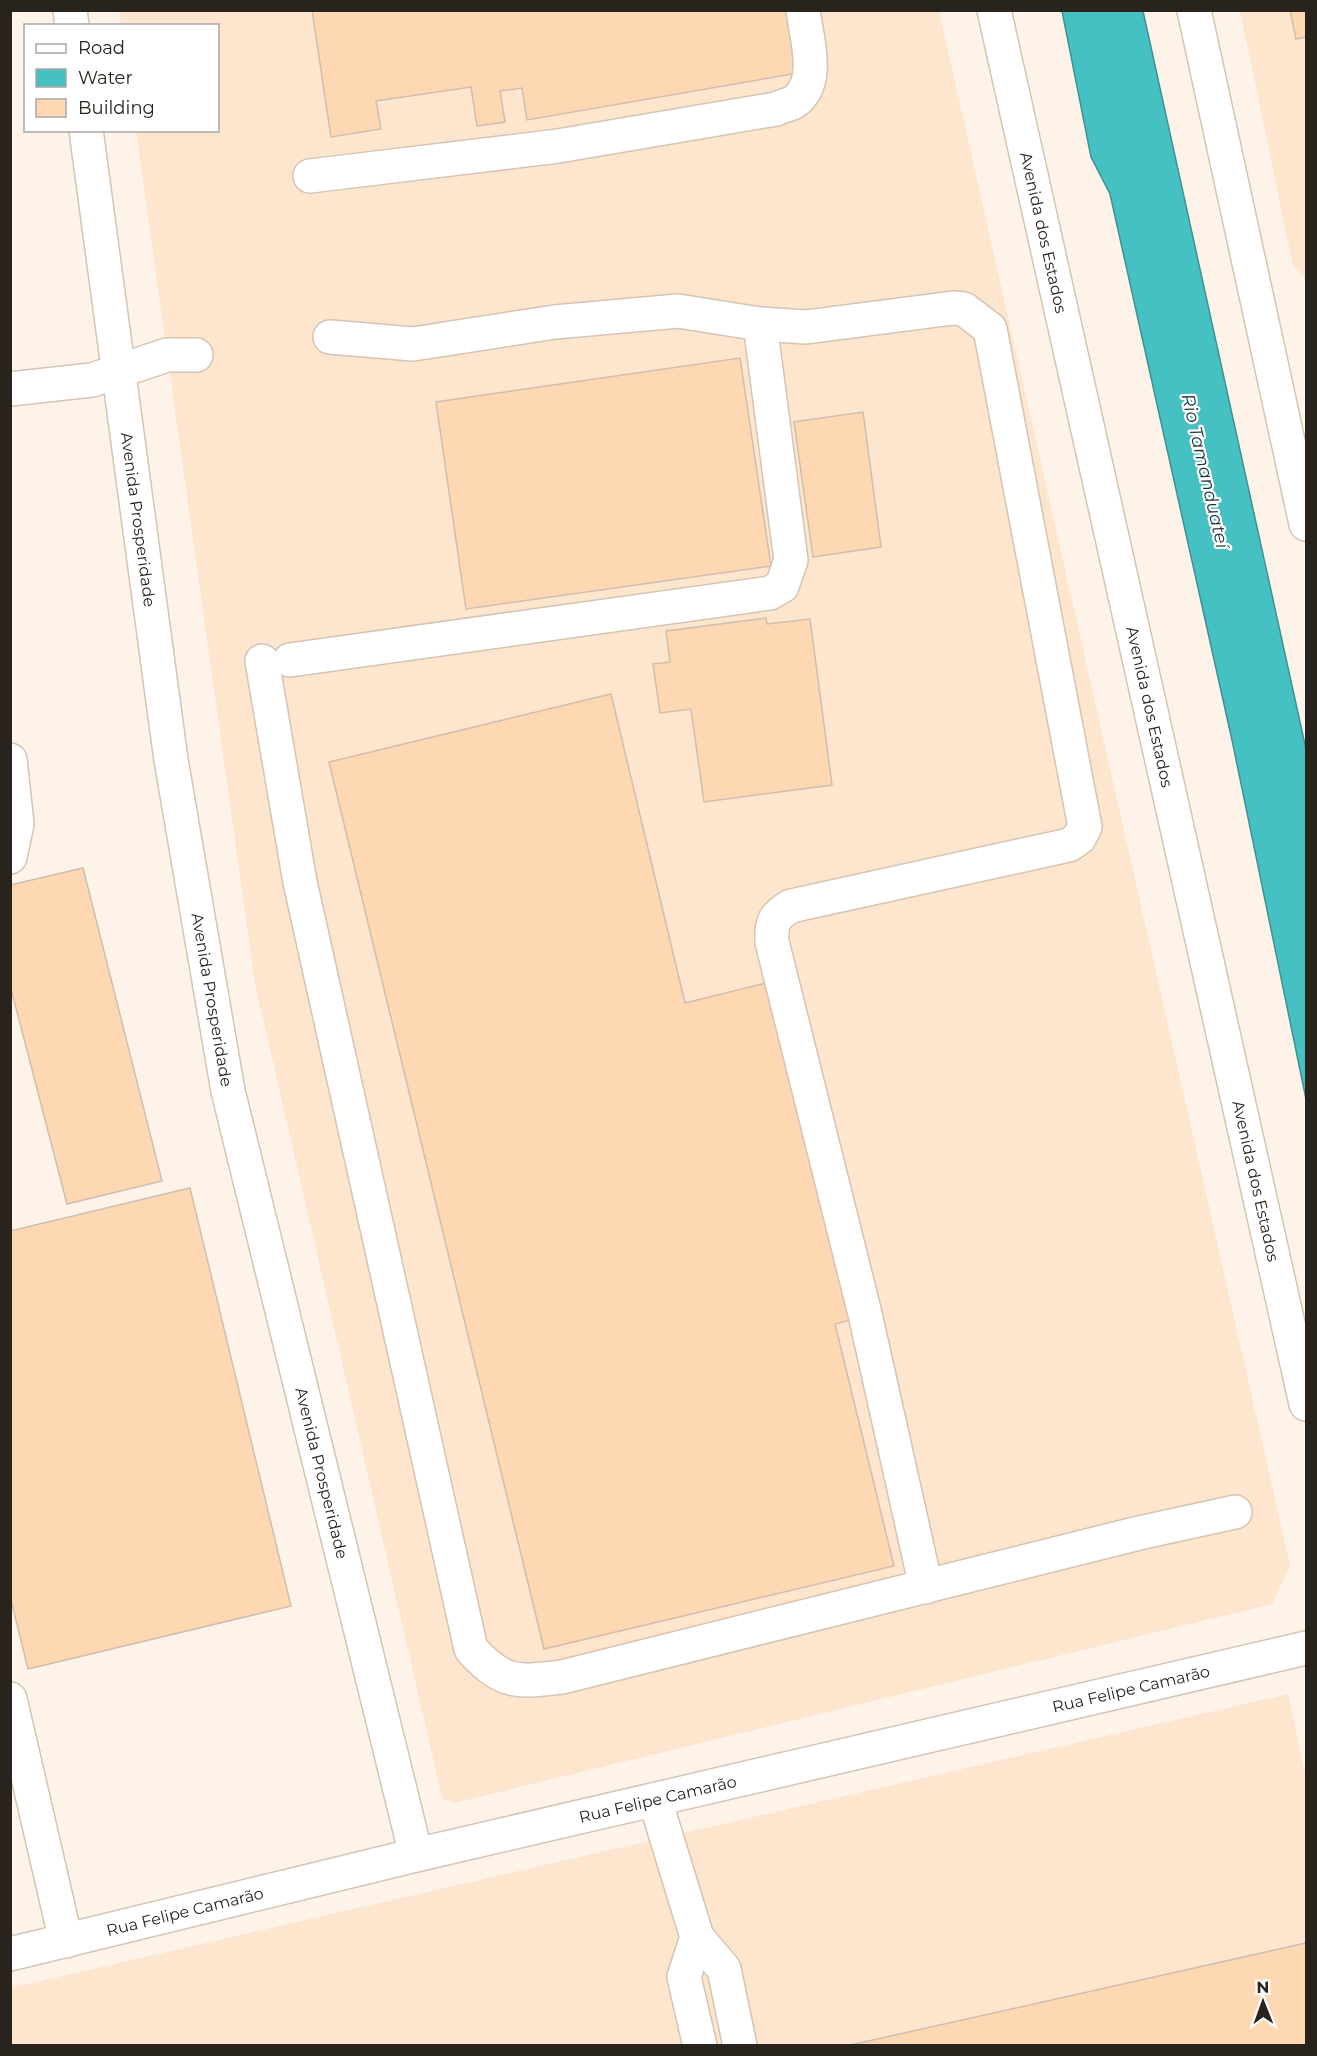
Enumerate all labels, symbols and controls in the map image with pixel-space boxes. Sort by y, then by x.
legend [24,24,219,132]
text: Road [78,37,125,59]
text: Water [78,67,133,89]
text: Building [78,97,155,119]
street label: Avenida dos Estados [1017,150,1071,315]
water label: Rio Tamanduateí [1177,392,1234,553]
street label: Avenida Prosperidade [117,431,160,608]
street label: Avenida dos Estados [1123,624,1177,789]
street label: Avenida Prosperidade [188,911,237,1088]
street label: Avenida dos Estados [1229,1099,1283,1264]
street label: Avenida Prosperidade [292,1385,352,1561]
street label: Rua Felipe Camarão [1050,1661,1212,1716]
street label: Rua Felipe Camarão [577,1771,738,1826]
street label: Rua Felipe Camarão [104,1883,265,1940]
north arrow [1233,1972,1293,2032]
text: N [1256,1978,1269,1997]

